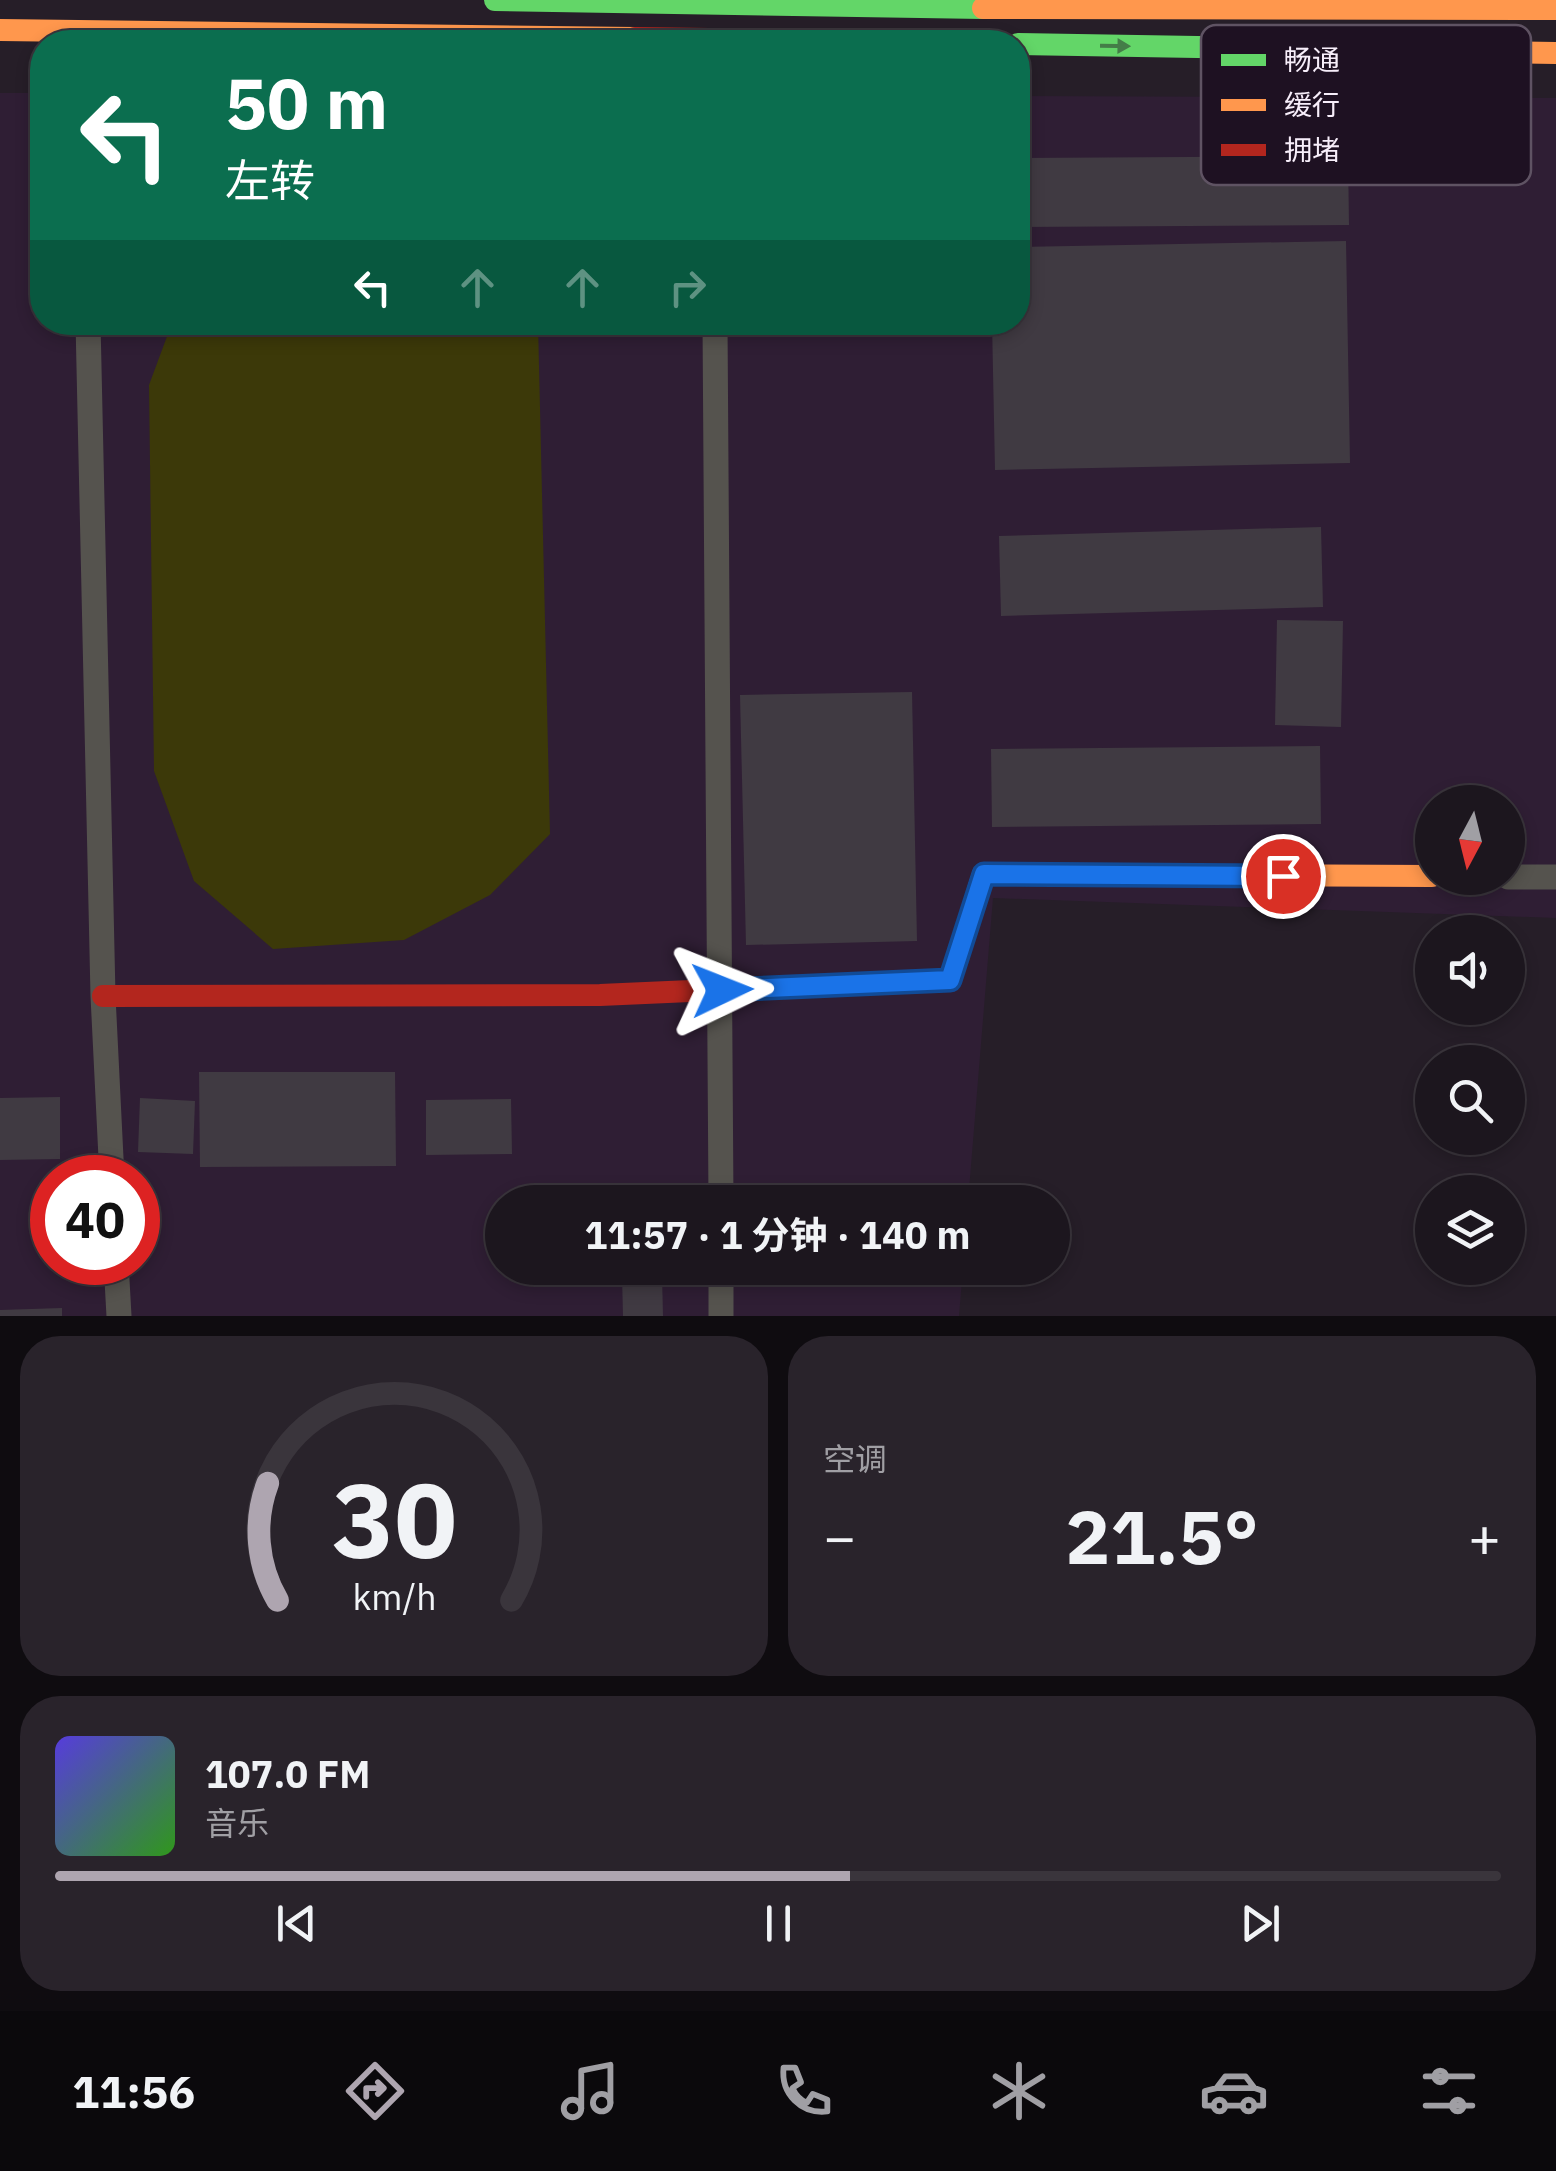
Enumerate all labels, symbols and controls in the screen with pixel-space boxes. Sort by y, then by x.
legend [1201,25,1531,185]
one-way arrow [1099,38,1131,54]
text: 畅通 [1284,41,1340,78]
text: 50 m [225,57,388,148]
icon: left [60,70,190,200]
text: 缓行 [1284,86,1340,123]
text: 拥堵 [1284,131,1340,168]
text: 左转 [225,151,315,209]
icon: left [345,260,400,315]
icon: ahead [450,260,505,315]
icon: ahead [555,260,610,315]
icon: right [660,260,715,315]
north arrow [1415,785,1525,895]
map controls [1415,785,1525,1285]
pin [1241,834,1326,919]
icon: arrive [1256,849,1311,904]
button: sound [1415,915,1525,1025]
position arrow [670,938,774,1042]
button: search [1415,1045,1525,1155]
speed limit sign: 40 [30,1155,160,1285]
button: layers [1415,1175,1525,1285]
text: 11:57 · 1 分钟 · 140 m [585,1210,970,1259]
text: 空调 [823,1438,887,1480]
text: 30 [332,1451,456,1587]
text: 21.5° [1065,1487,1259,1585]
text: − [823,1501,856,1572]
text: + [1468,1501,1501,1572]
text: km/h [352,1573,436,1620]
text: 107.0 FM [205,1749,370,1798]
text: 音乐 [205,1802,269,1844]
icon: previous [269,1896,324,1951]
icon: pause [751,1896,806,1951]
icon: next [1233,1896,1288,1951]
icon: directions [340,2056,410,2126]
icon: music [555,2056,625,2126]
icon: phone [769,2056,839,2126]
icon: climate [984,2056,1054,2126]
icon: car [1199,2056,1269,2126]
icon: filters [1414,2056,1484,2126]
text: 11:56 [72,2062,195,2120]

